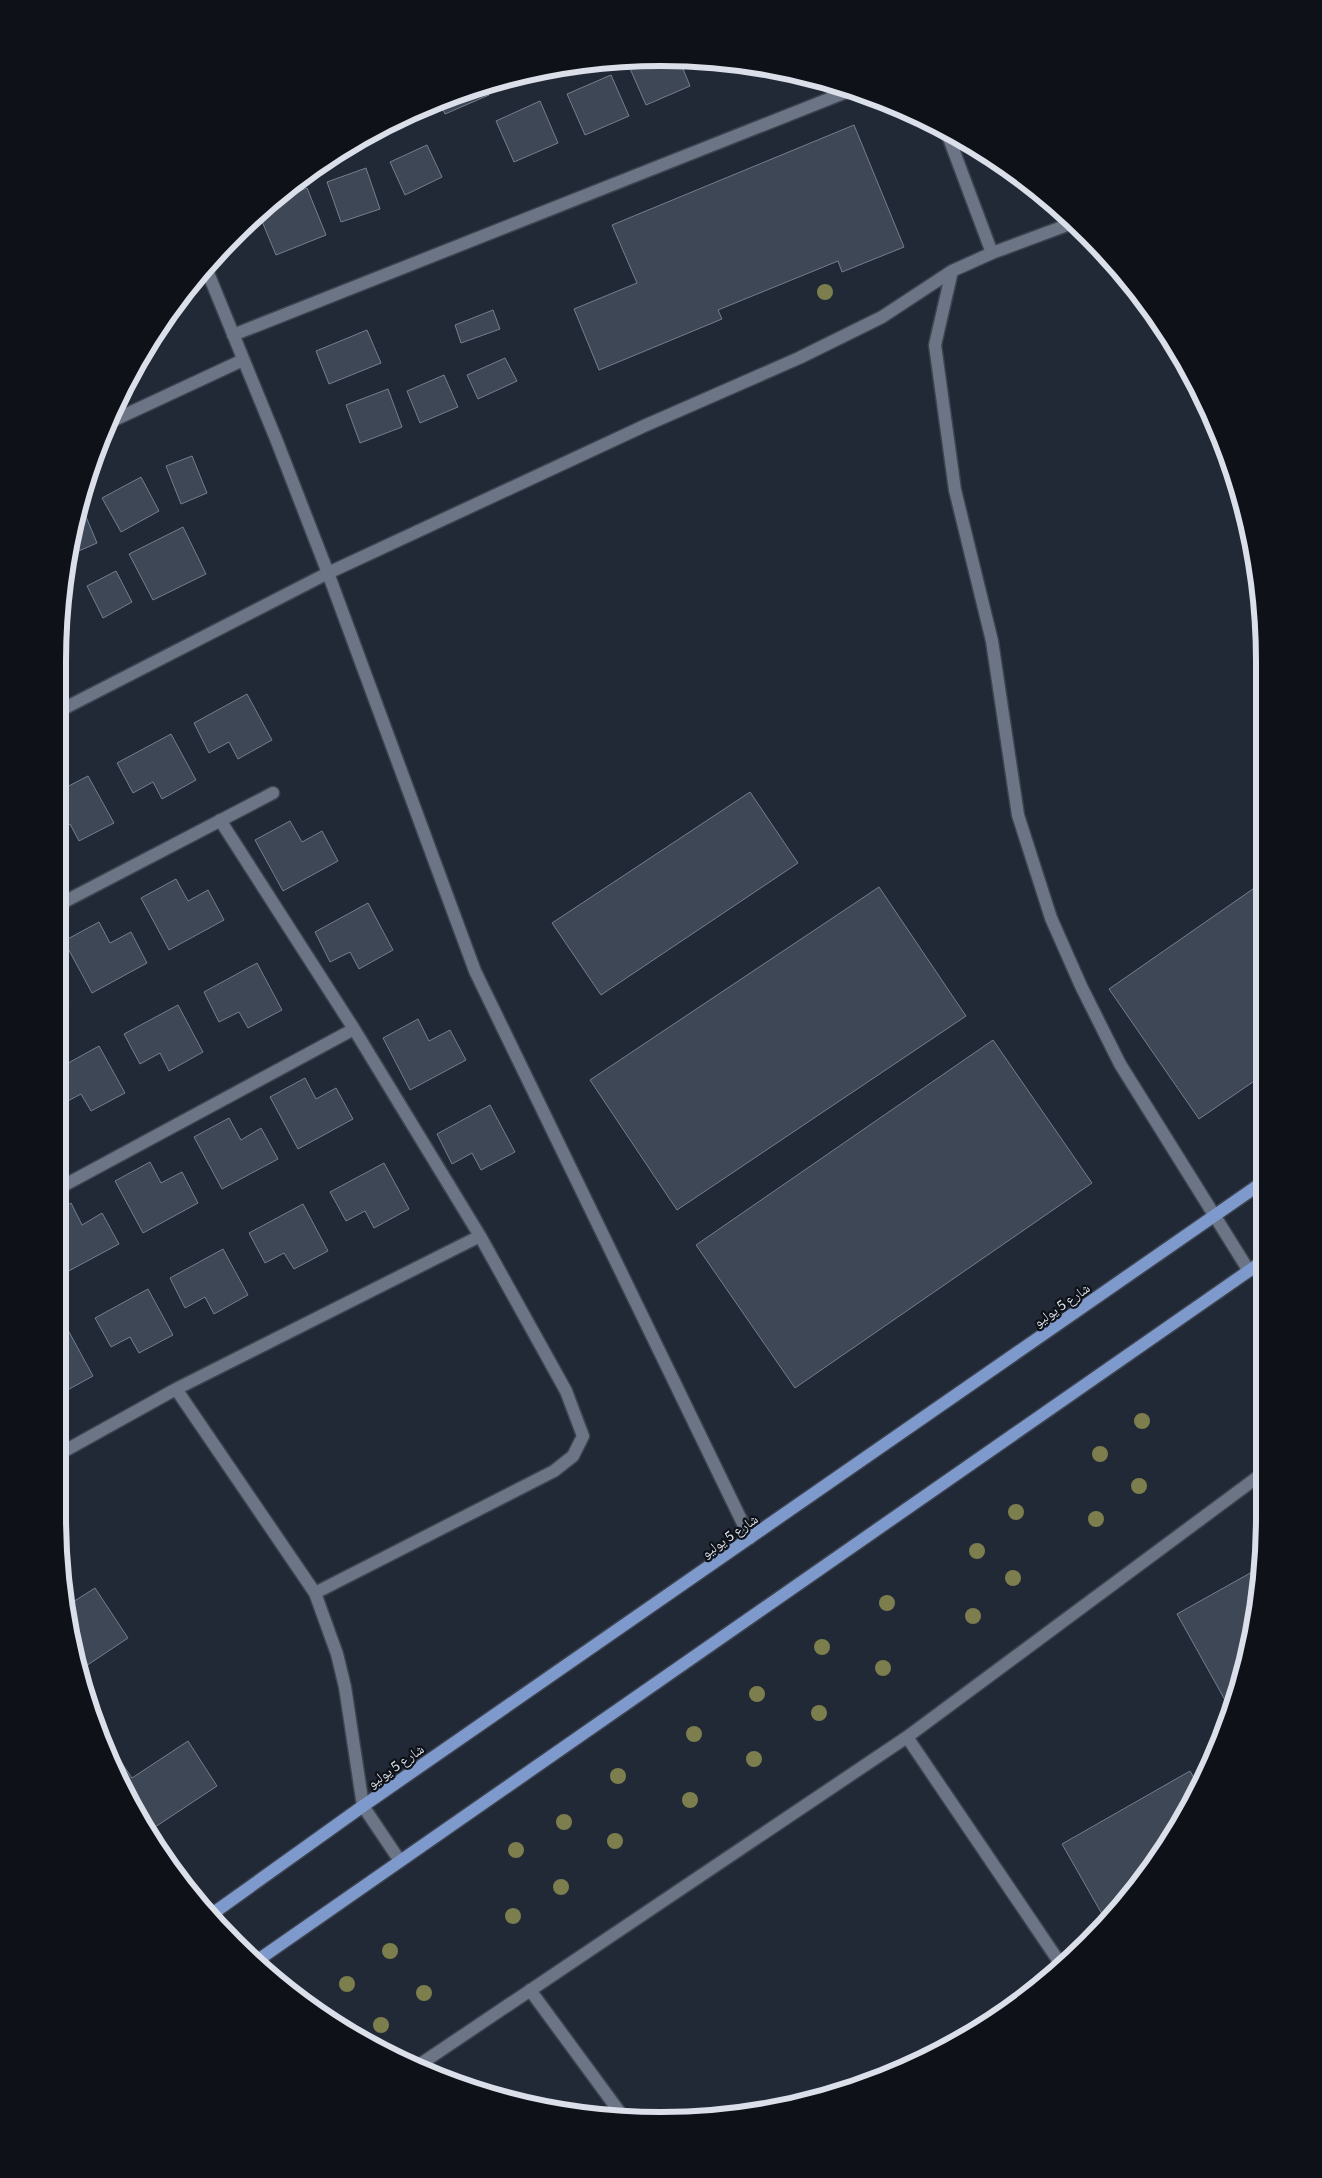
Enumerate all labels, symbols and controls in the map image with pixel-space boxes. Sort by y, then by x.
street label: شارع 5 يوليو [1029,1277,1094,1332]
street label: شارع 5 يوليو [697,1508,762,1563]
street label: شارع 5 يوليو [363,1738,428,1793]

